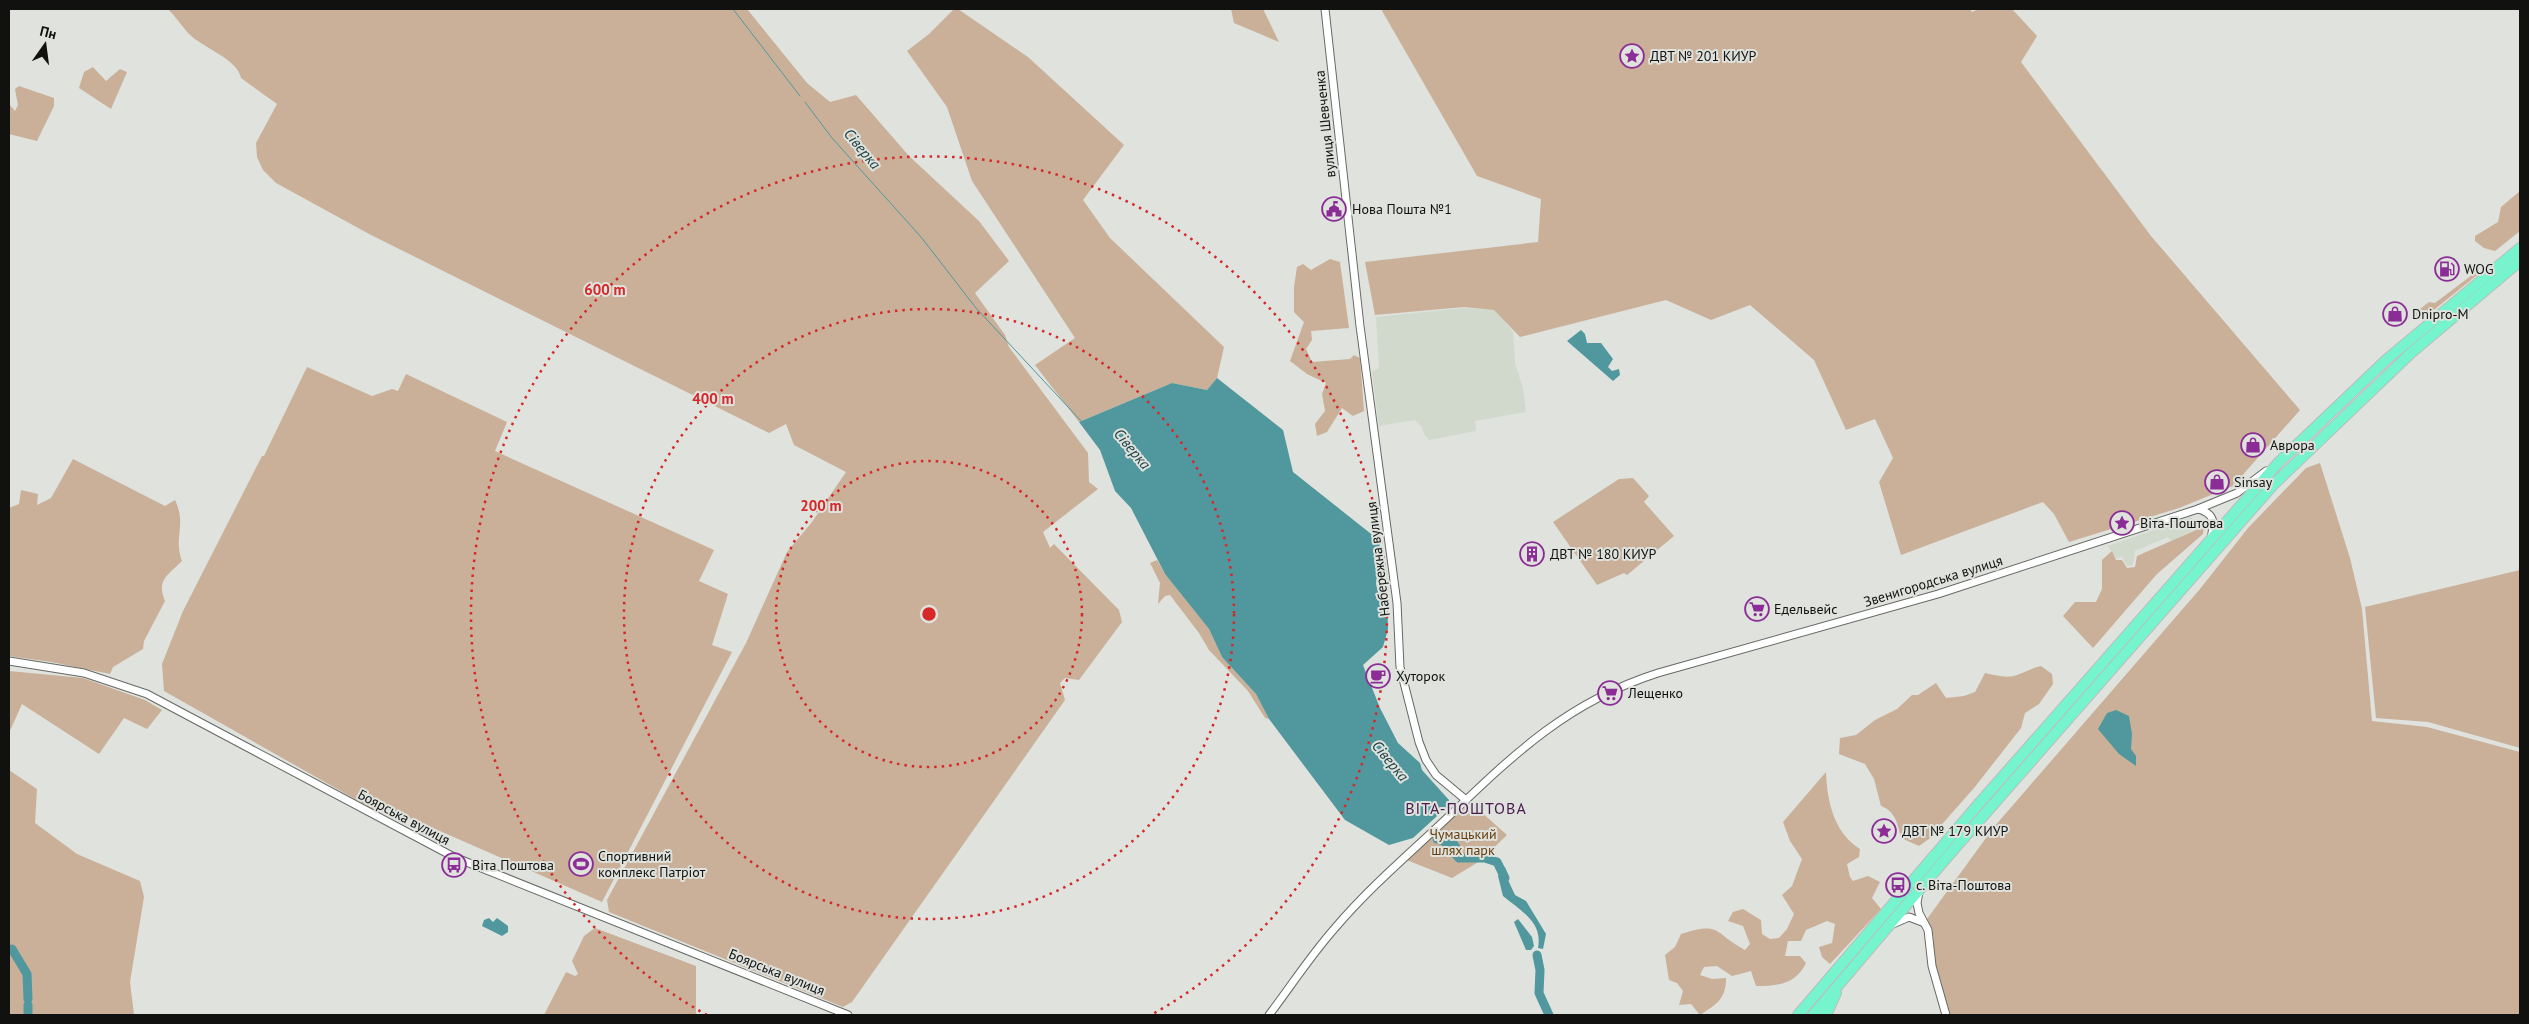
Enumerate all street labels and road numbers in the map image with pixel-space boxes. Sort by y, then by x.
street label: вулиця Шевченка [1310,69,1340,178]
street label: Набережна вулиця [1362,501,1394,617]
street label: Звенигородська вулиця [1861,551,2005,611]
street label: Боярська вулиця [355,785,453,849]
street label: Боярська вулиця [726,945,828,999]

